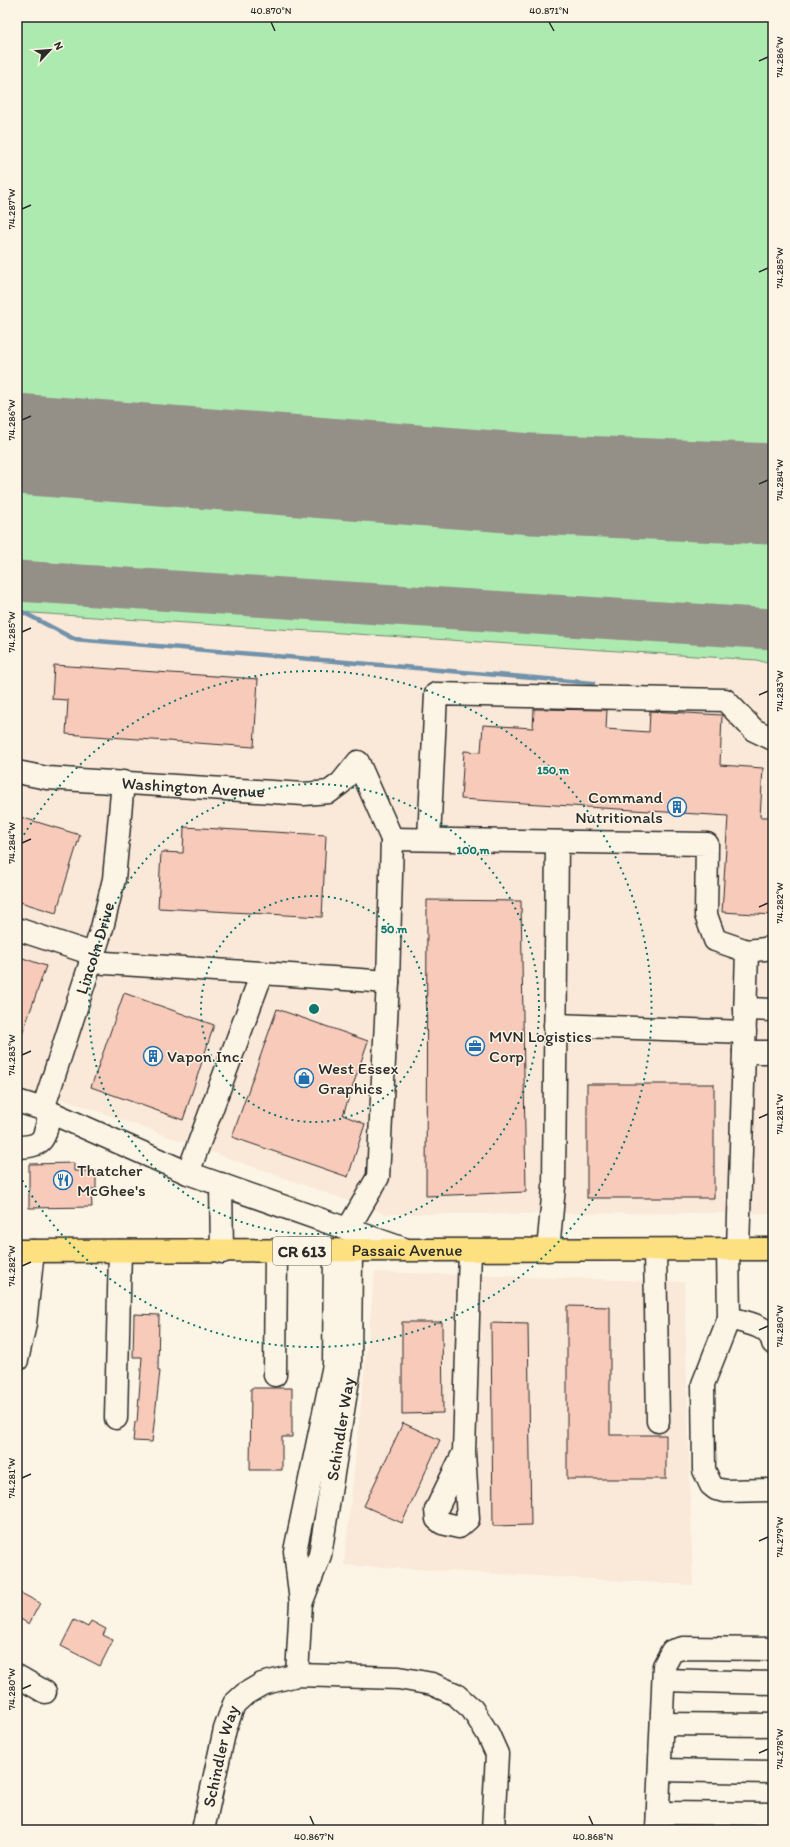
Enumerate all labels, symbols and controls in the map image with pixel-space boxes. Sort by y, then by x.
text: 40.870°N [251,4,292,17]
text: 40.871°N [529,4,569,17]
north arrow [30,30,70,70]
text: 74.286°W [773,36,786,77]
text: N [51,40,66,52]
text: 74.287°W [5,188,18,229]
text: 74.285°W [773,247,786,288]
text: 74.286°W [5,399,18,440]
text: 74.284°W [773,459,786,501]
text: 74.285°W [5,611,18,652]
text: 74.283°W [773,670,786,712]
text: 150 m [537,763,570,777]
street label: Washington Avenue [121,773,265,802]
place label: Command Nutritionals [575,787,664,827]
building icon: Command Nutritionals [666,796,688,818]
text: 74.284°W [5,822,18,864]
text: 100 m [456,843,490,857]
text: 74.282°W [773,882,786,923]
street label: Lincoln Drive [71,900,118,997]
text: 50 m [381,922,408,936]
centre of rings [307,1002,321,1016]
place label: MVN Logistics Corp [489,1026,592,1066]
text: 74.283°W [5,1034,18,1076]
office icon: MVN Logistics Corp [464,1035,486,1057]
building icon: Vapon Inc. [142,1045,164,1067]
place label: Vapon Inc. [167,1046,244,1066]
place label: West Essex Graphics [318,1058,399,1098]
shop icon: West Essex Graphics [293,1067,315,1089]
text: 74.281°W [773,1093,786,1134]
place label: Thatcher McGhee's [77,1160,146,1200]
restaurant icon: Thatcher McGhee's [52,1169,74,1191]
road number: CR 613 [273,1237,331,1265]
street label: Passaic Avenue [352,1240,462,1260]
text: 74.282°W [5,1245,18,1286]
text: 74.280°W [773,1305,786,1347]
street label: Schindler Way [322,1376,358,1482]
text: 74.281°W [5,1457,18,1498]
text: 74.279°W [773,1516,786,1557]
text: 74.280°W [5,1668,18,1710]
street label: Schindler Way [198,1702,243,1809]
text: 74.278°W [773,1728,786,1769]
text: 40.867°N [294,1830,334,1843]
text: 40.868°N [573,1830,614,1843]

